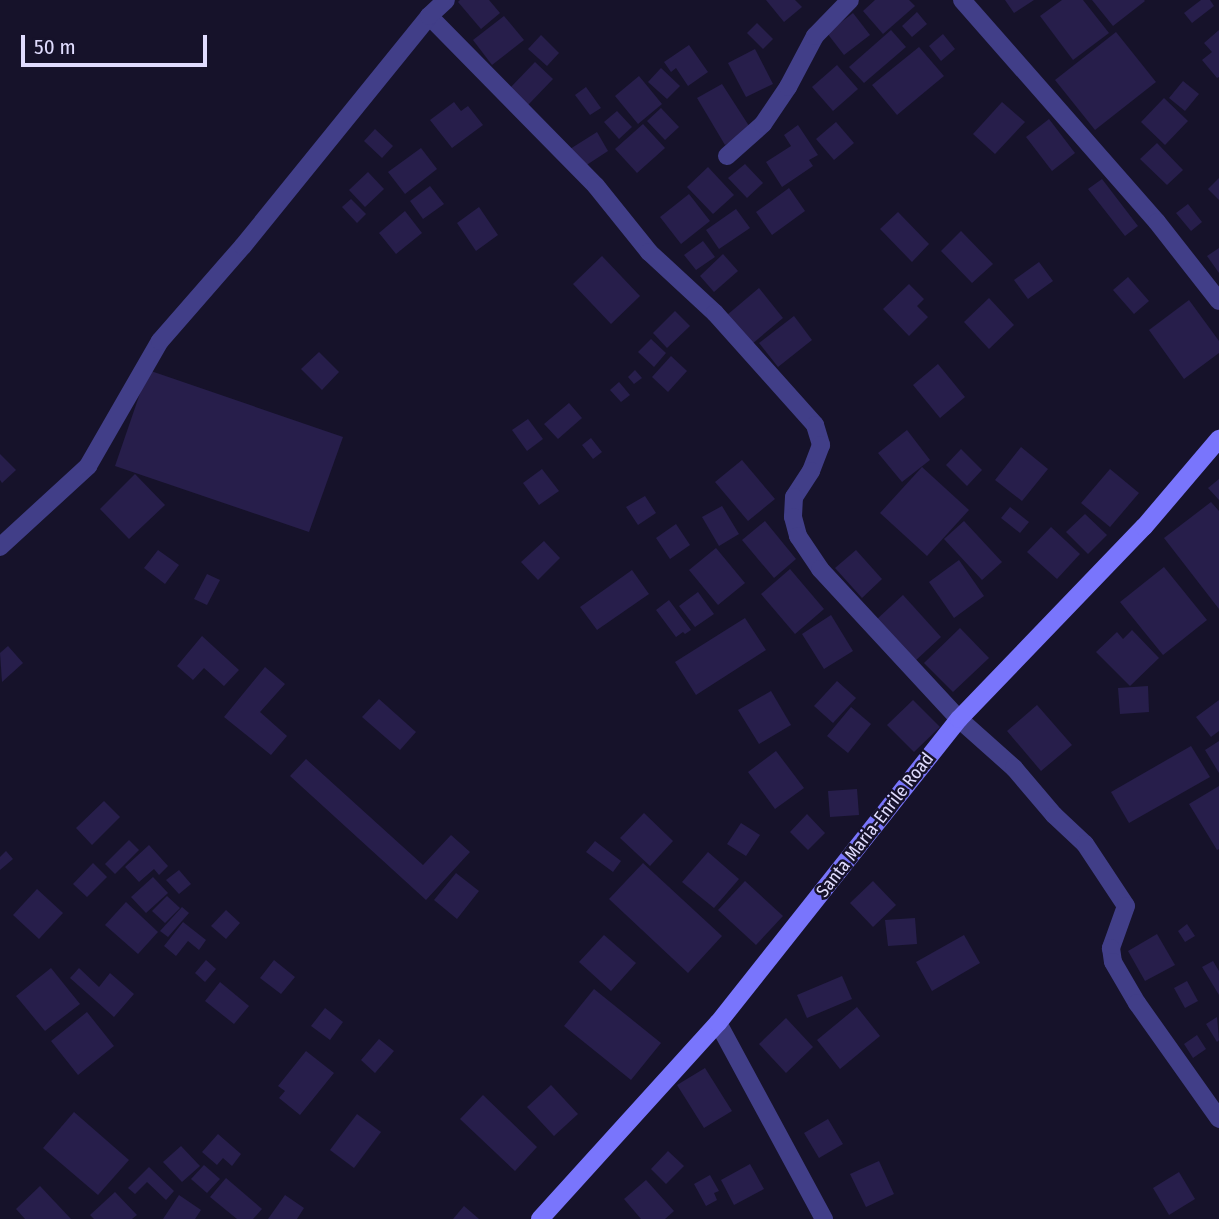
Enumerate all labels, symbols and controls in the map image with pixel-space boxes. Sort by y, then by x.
scale bar [24,21,210,65]
text: 50 m [34,34,76,60]
street label: Santa Maria-Enrile Road [812,748,938,902]

